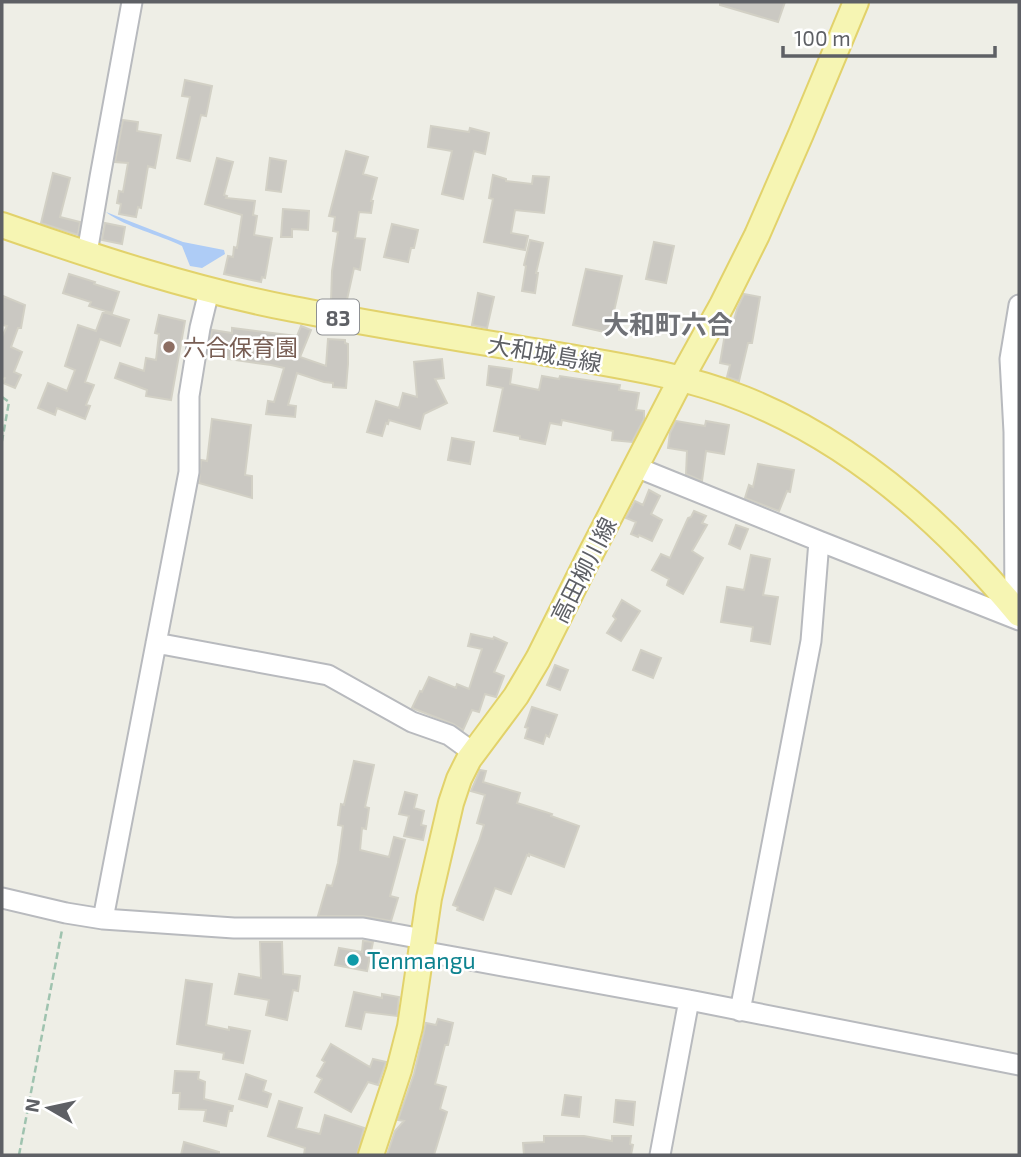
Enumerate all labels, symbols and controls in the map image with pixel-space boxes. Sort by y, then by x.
scale bar [783,14,995,58]
text: 100 m [794,25,851,50]
road number: 83 [317,300,359,334]
district label: 大和町六合 [603,308,733,339]
street label: 大和城島線 [486,329,604,377]
place label: 六合保育園 [183,333,298,361]
marker: 六合保育園 [161,339,177,355]
street label: 高田柳川線 [544,512,622,628]
place label: Tenmangu [367,946,476,974]
marker: Tenmangu [345,952,361,968]
north arrow [14,1073,84,1143]
text: N [19,1097,44,1114]

